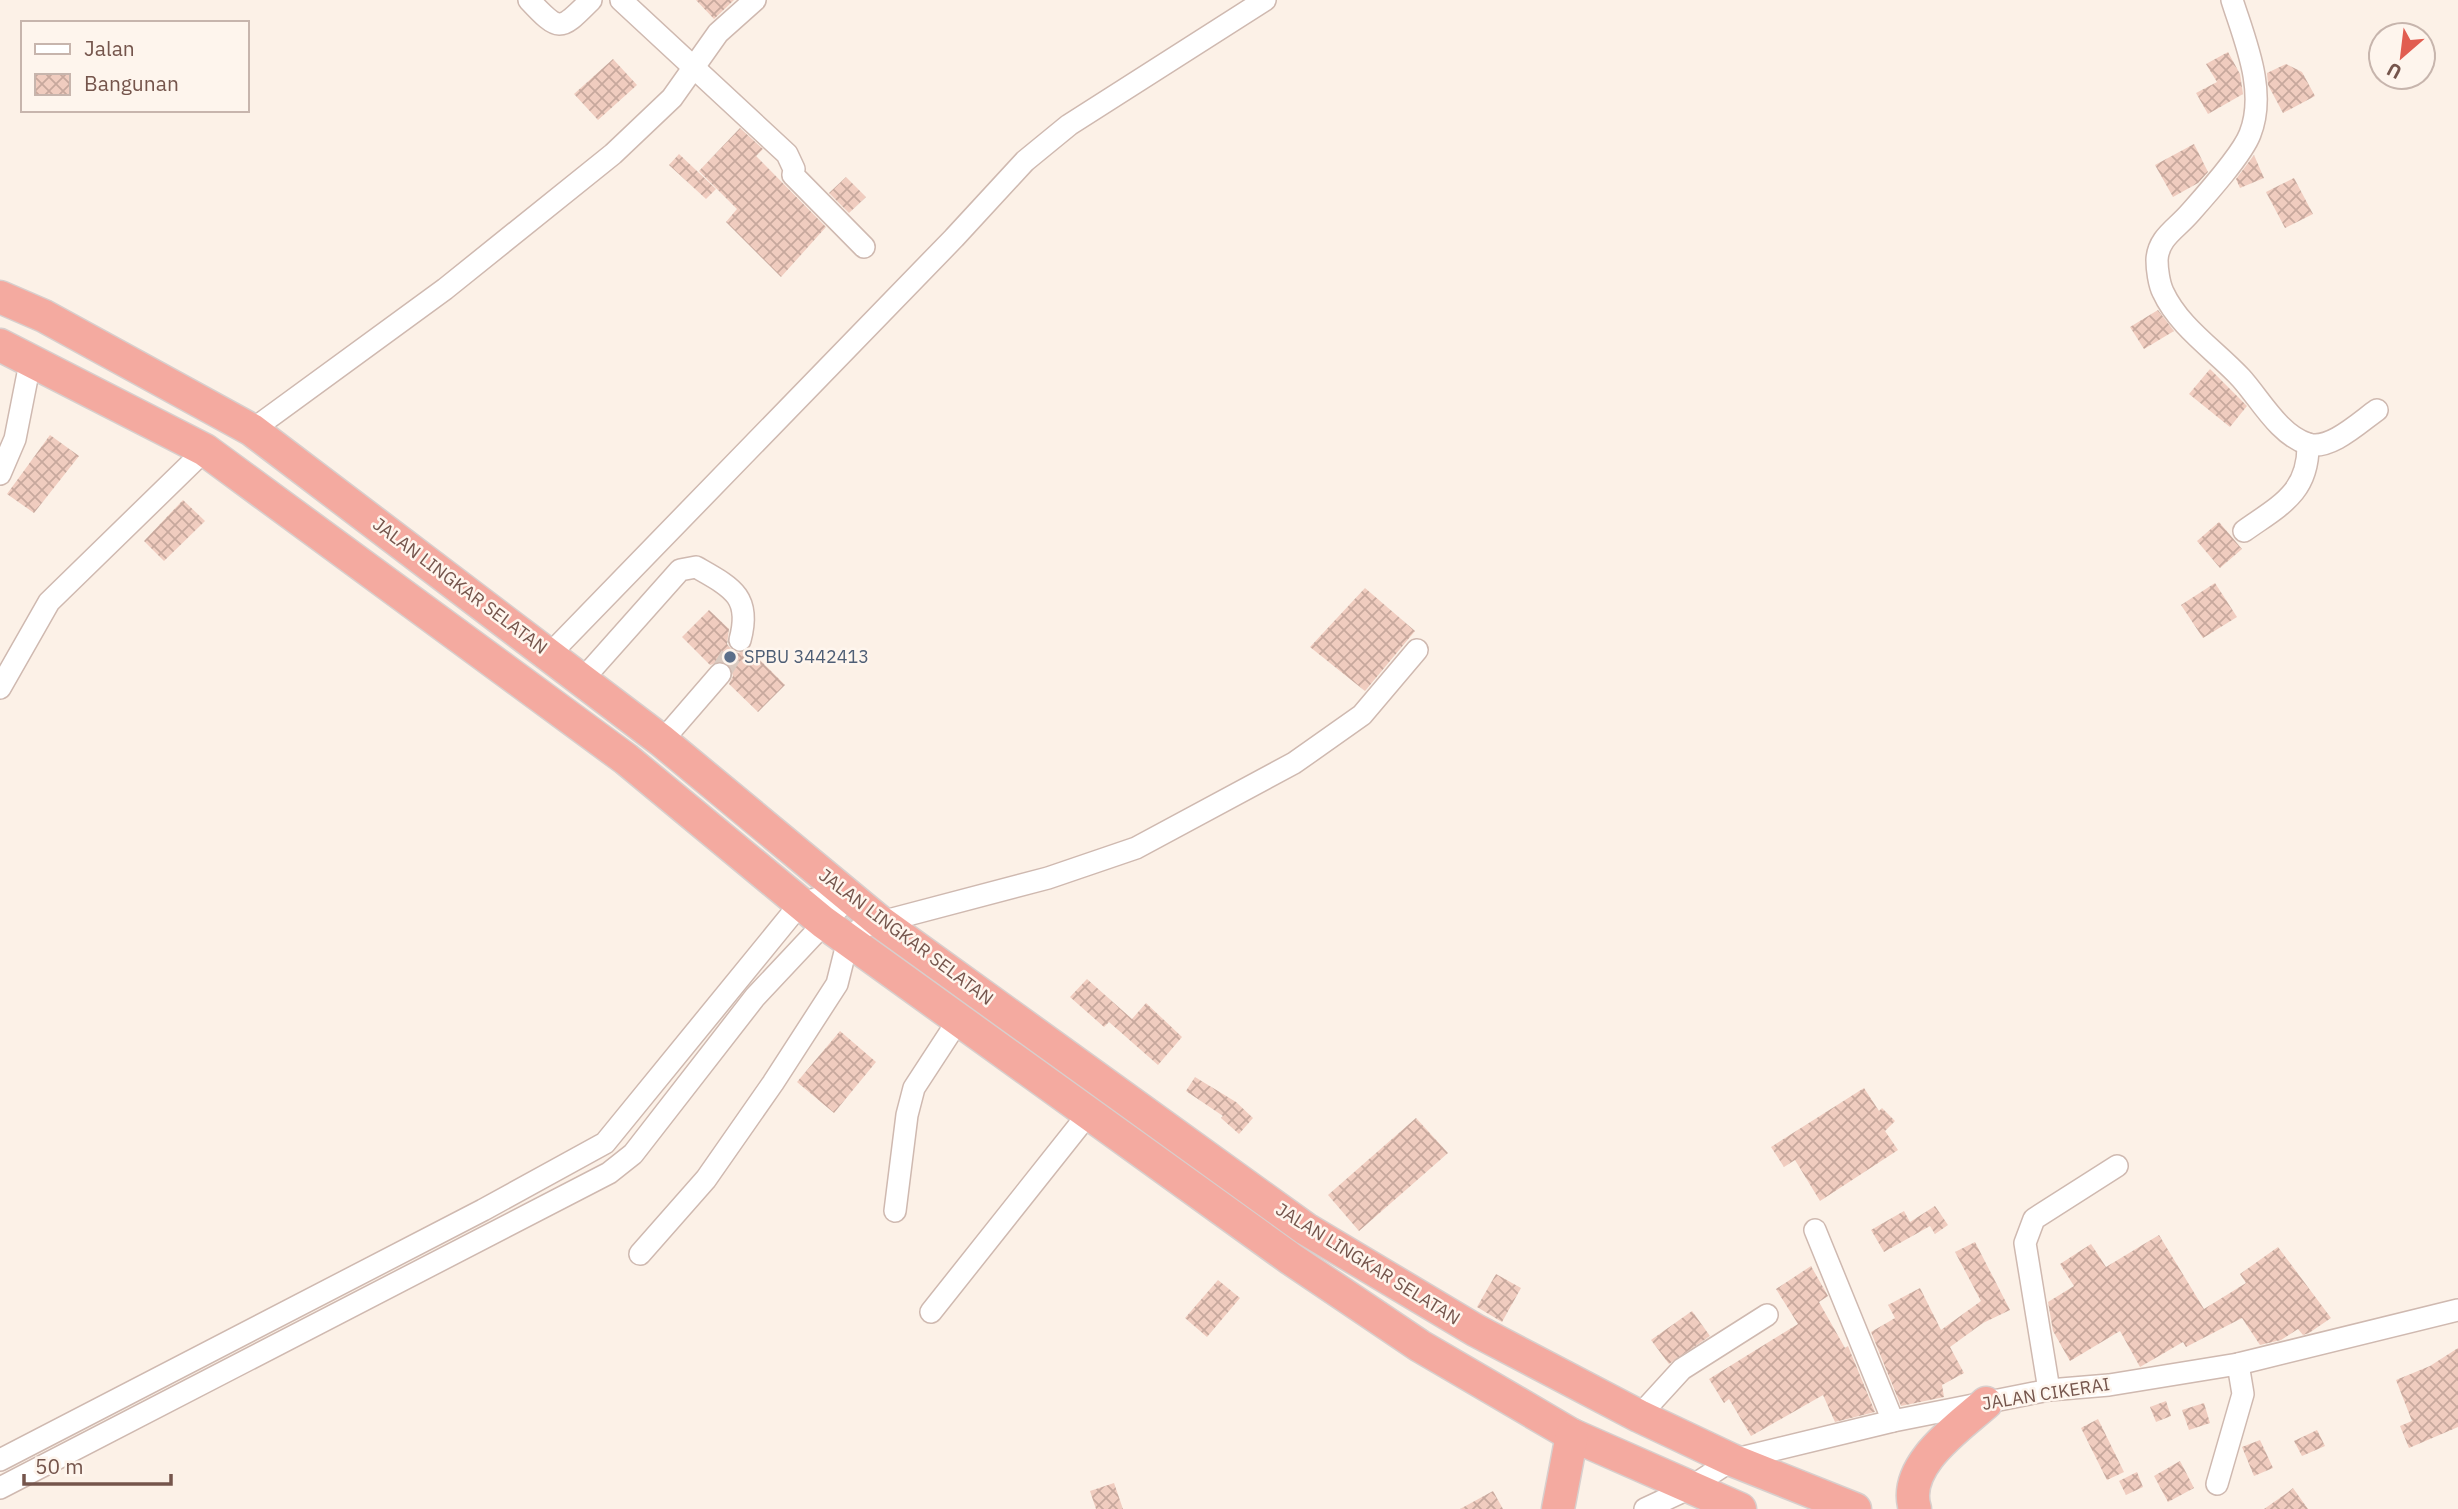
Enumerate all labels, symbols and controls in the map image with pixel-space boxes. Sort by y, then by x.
legend [21,21,248,112]
north arrow [2367,21,2437,91]
text: Jalan [84,34,135,62]
text: U [2383,57,2405,85]
text: Bangunan [84,69,179,97]
street label: JALAN LINGKAR SELATAN [368,512,552,659]
place label: SPBU 3442413 [744,645,869,668]
marker: SPBU 3442413 [722,649,738,665]
street label: JALAN LINGKAR SELATAN [814,863,998,1010]
street label: JALAN LINGKAR SELATAN [1272,1197,1465,1330]
street label: JALAN CIKERAI [1980,1372,2111,1415]
scale bar [24,1442,172,1486]
text: 50 m [35,1452,84,1480]

